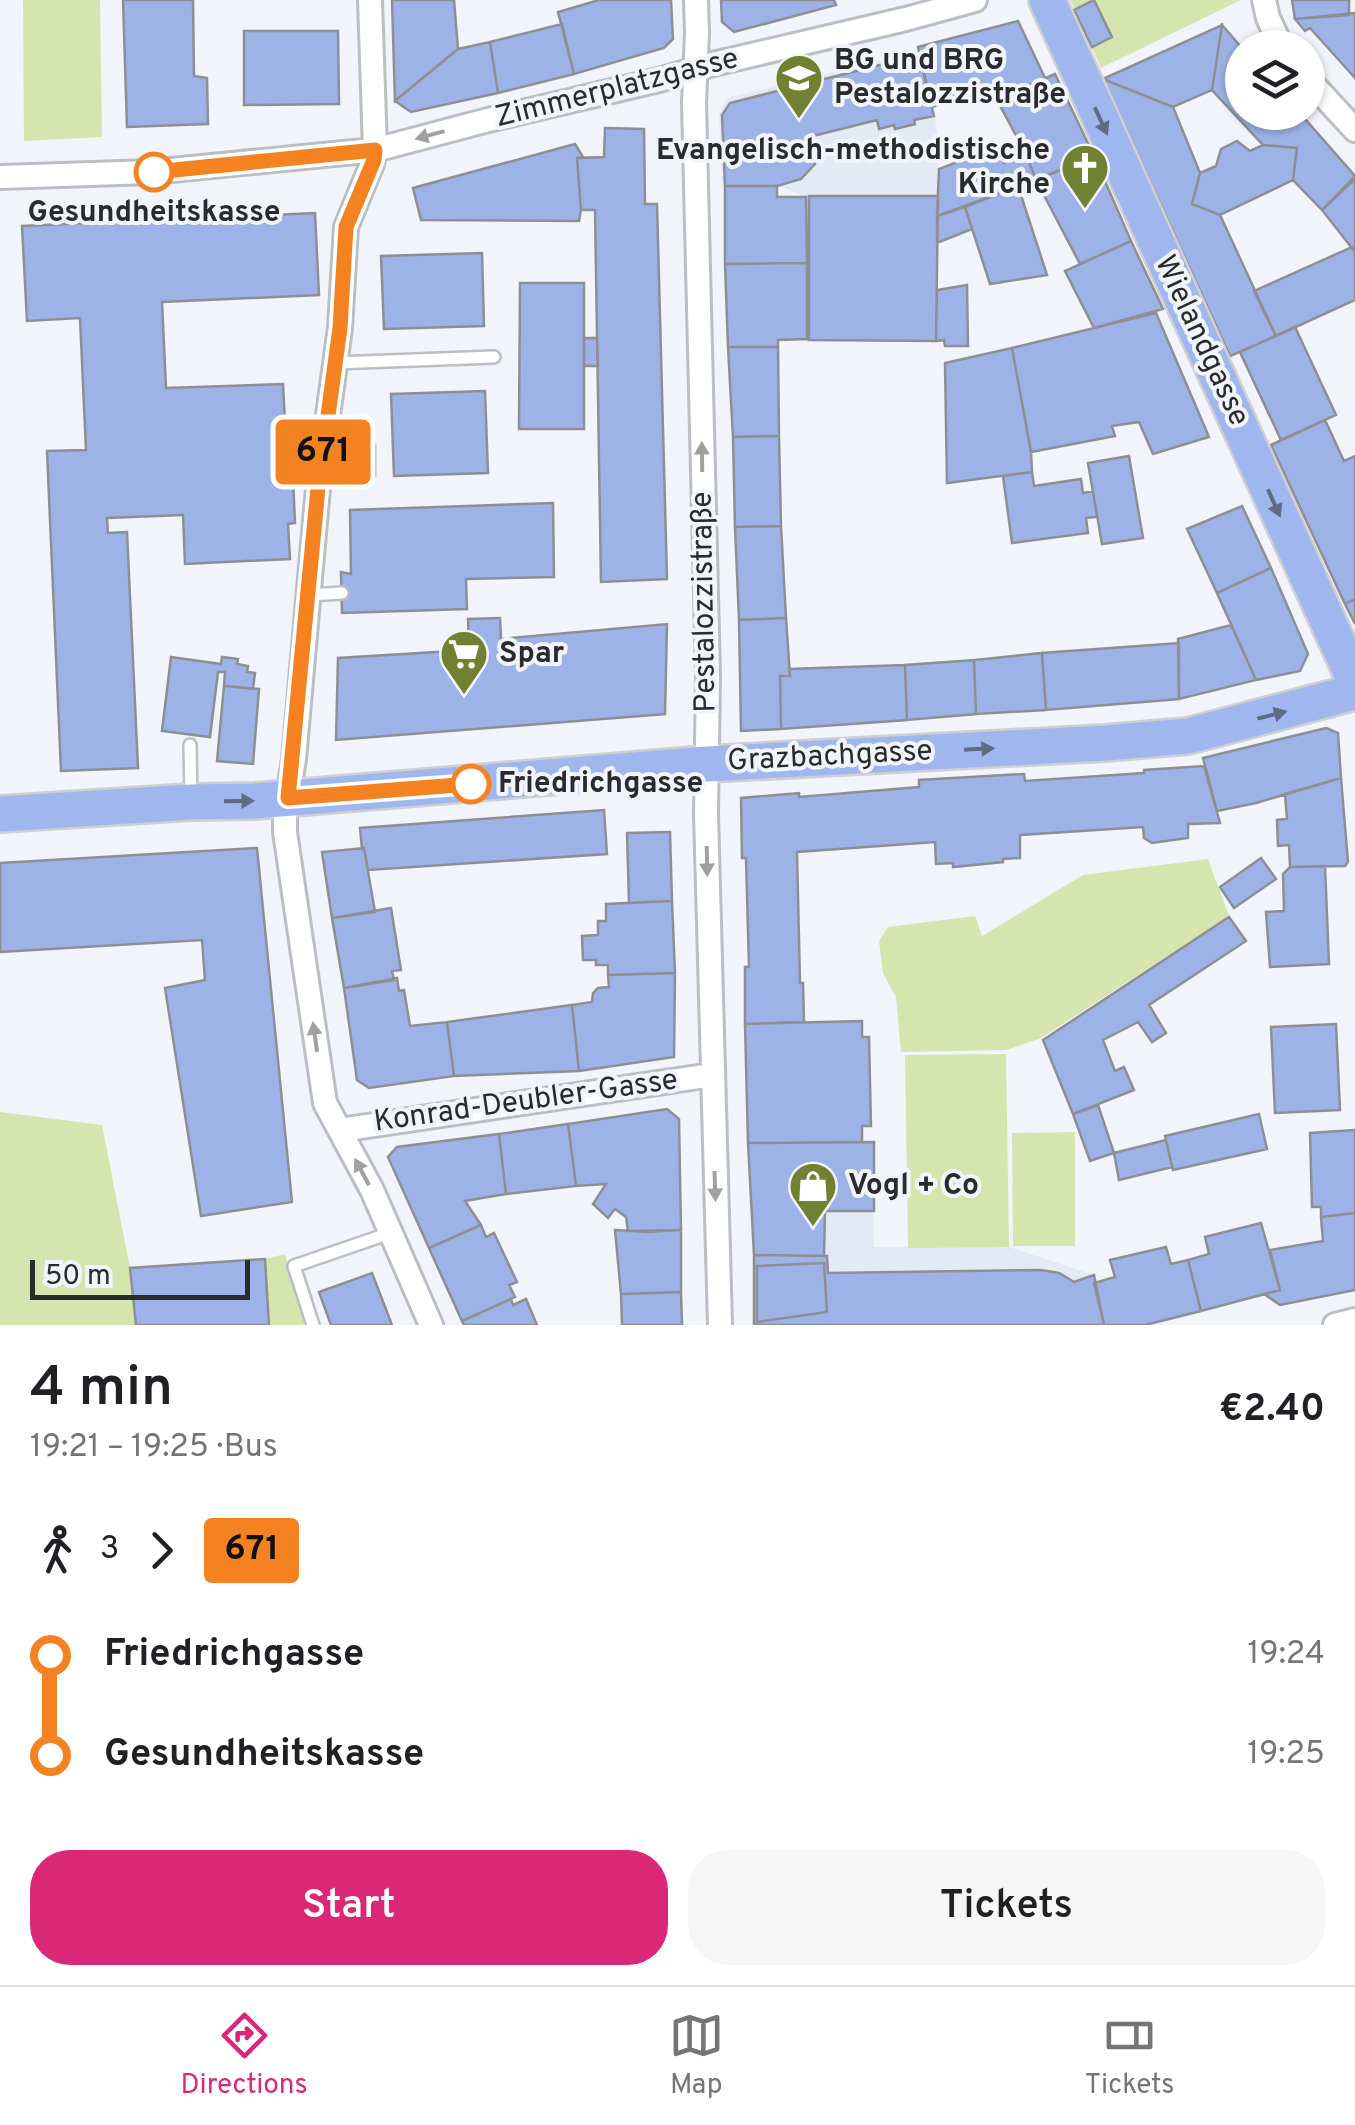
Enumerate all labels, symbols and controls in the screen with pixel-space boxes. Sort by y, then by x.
map controls [1225,30,1325,130]
button: layers [1225,30,1325,130]
street label: Zimmerplatzgasse [491,41,743,137]
place label: BG und BRG Pestalozzistraße [834,43,1066,114]
school or university icon: BG und BRG Pestalozzistraße [773,52,825,120]
one-way arrow [1092,107,1109,136]
one-way arrow [414,128,445,144]
place label: Evangelisch-methodistische Kirche [656,133,1050,204]
church icon: Evangelisch-methodistische Kirche [1059,142,1111,210]
marker: Gesundheitskasse [135,153,173,191]
place label: Gesundheitskasse [28,195,280,232]
street label: Wielandgasse [1145,250,1257,432]
line badge: 671 [266,420,380,484]
text: 671 [296,430,350,474]
one-way arrow [694,440,710,472]
one-way arrow [1266,488,1282,518]
street label: Pestalozzistraße [685,491,725,713]
supermarket icon: Spar [438,628,490,696]
place label: Spar [499,636,565,673]
one-way arrow [1257,707,1288,722]
street label: Grazbachgasse [726,733,934,781]
one-way arrow [963,741,995,757]
marker: Friedrichgasse [452,765,490,803]
place label: Friedrichgasse [498,766,703,803]
one-way arrow [223,792,255,808]
one-way arrow [700,846,716,878]
one-way arrow [307,1021,323,1052]
street label: Konrad-Deubler-Gasse [372,1062,680,1142]
one-way arrow [354,1158,371,1187]
shop icon: Vogl + Co [787,1160,839,1228]
place label: Vogl + Co [848,1168,979,1205]
one-way arrow [708,1171,724,1203]
scale bar [30,1255,250,1300]
text: 50 m [45,1259,111,1295]
text: 4 min [30,1355,173,1425]
text: €2.40 [1219,1386,1325,1435]
text: 19:21 – 19:25 · Bus [30,1428,278,1468]
icon: walk [30,1523,85,1578]
icon: forward [134,1523,189,1578]
text: 671 [224,1528,279,1572]
text: 3 [100,1530,119,1570]
text: Friedrichgasse [104,1631,364,1680]
text: 19:24 [1248,1635,1325,1675]
text: Gesundheitskasse [104,1731,424,1780]
text: 19:25 [1247,1735,1325,1775]
button: Start [30,1850,668,1965]
button: Tickets [688,1850,1325,1965]
tab: Directions [181,2008,308,2104]
tab: Map [669,2008,724,2104]
tab: Tickets [1085,2008,1174,2104]

